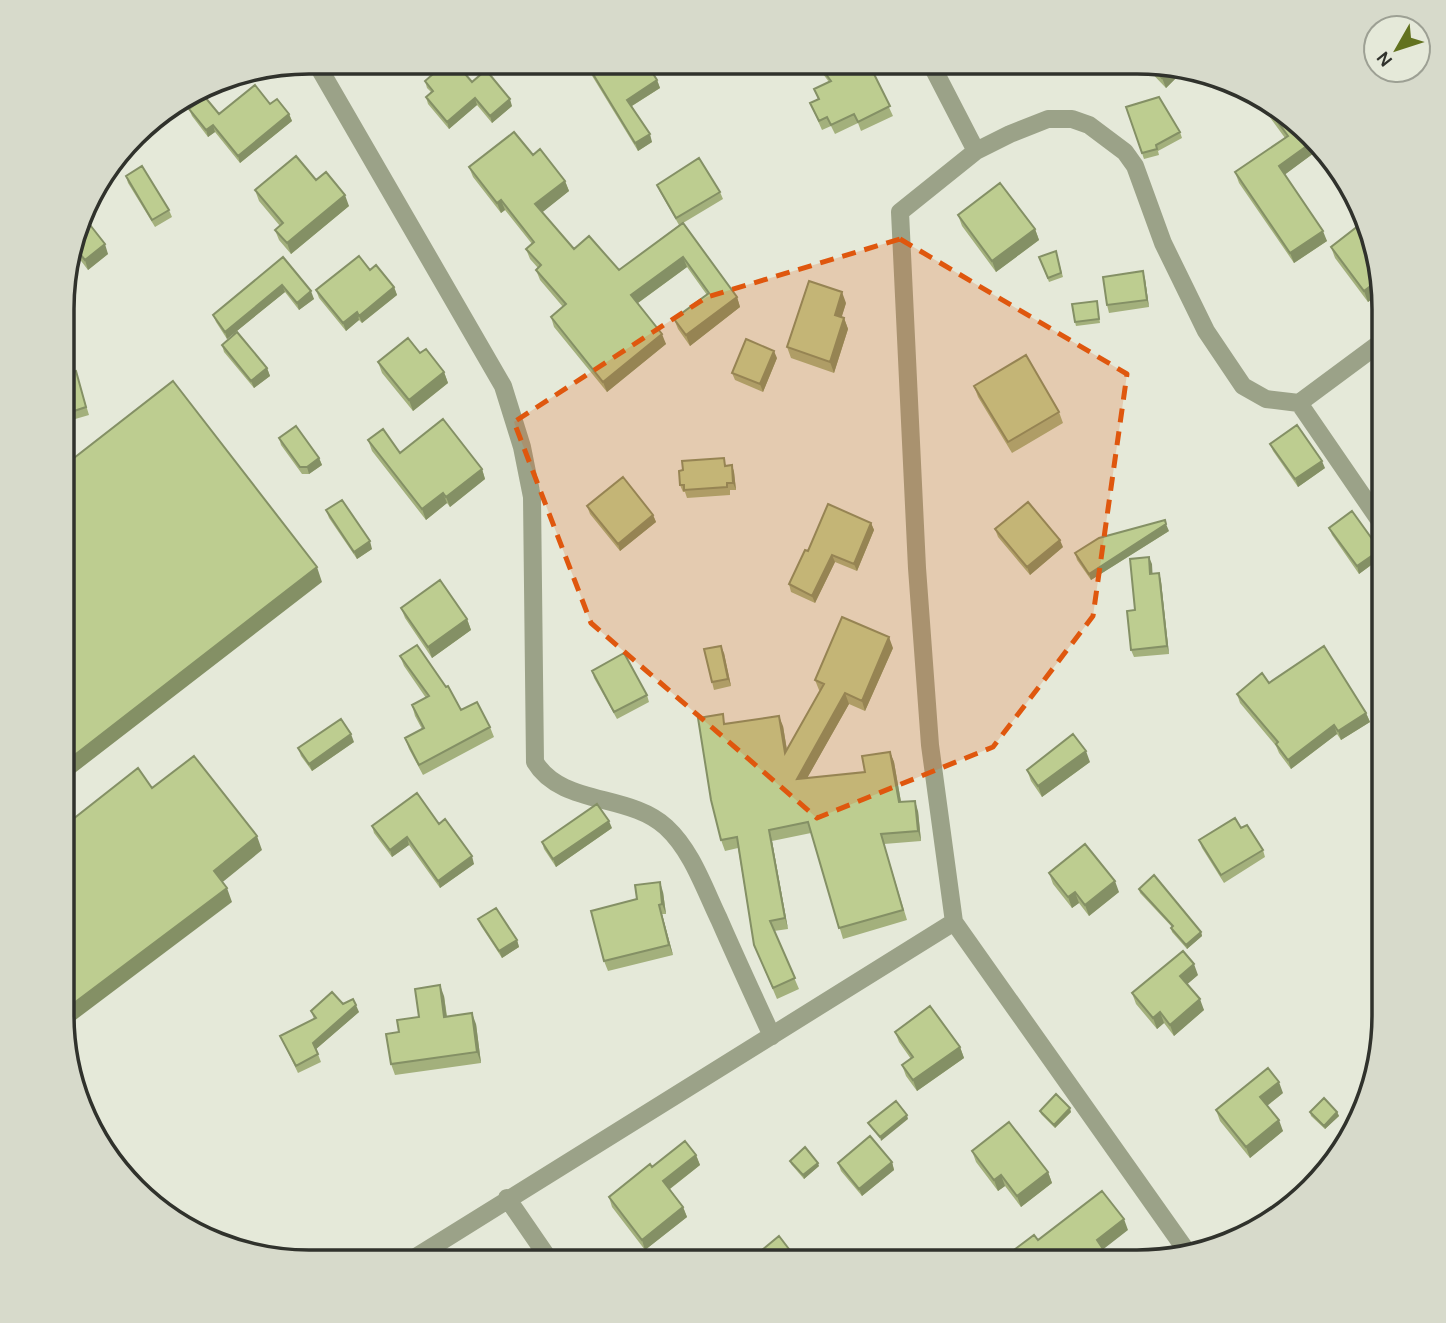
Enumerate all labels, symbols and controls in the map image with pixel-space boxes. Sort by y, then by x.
north arrow [1362,14,1432,84]
text: N [1372,47,1397,71]

